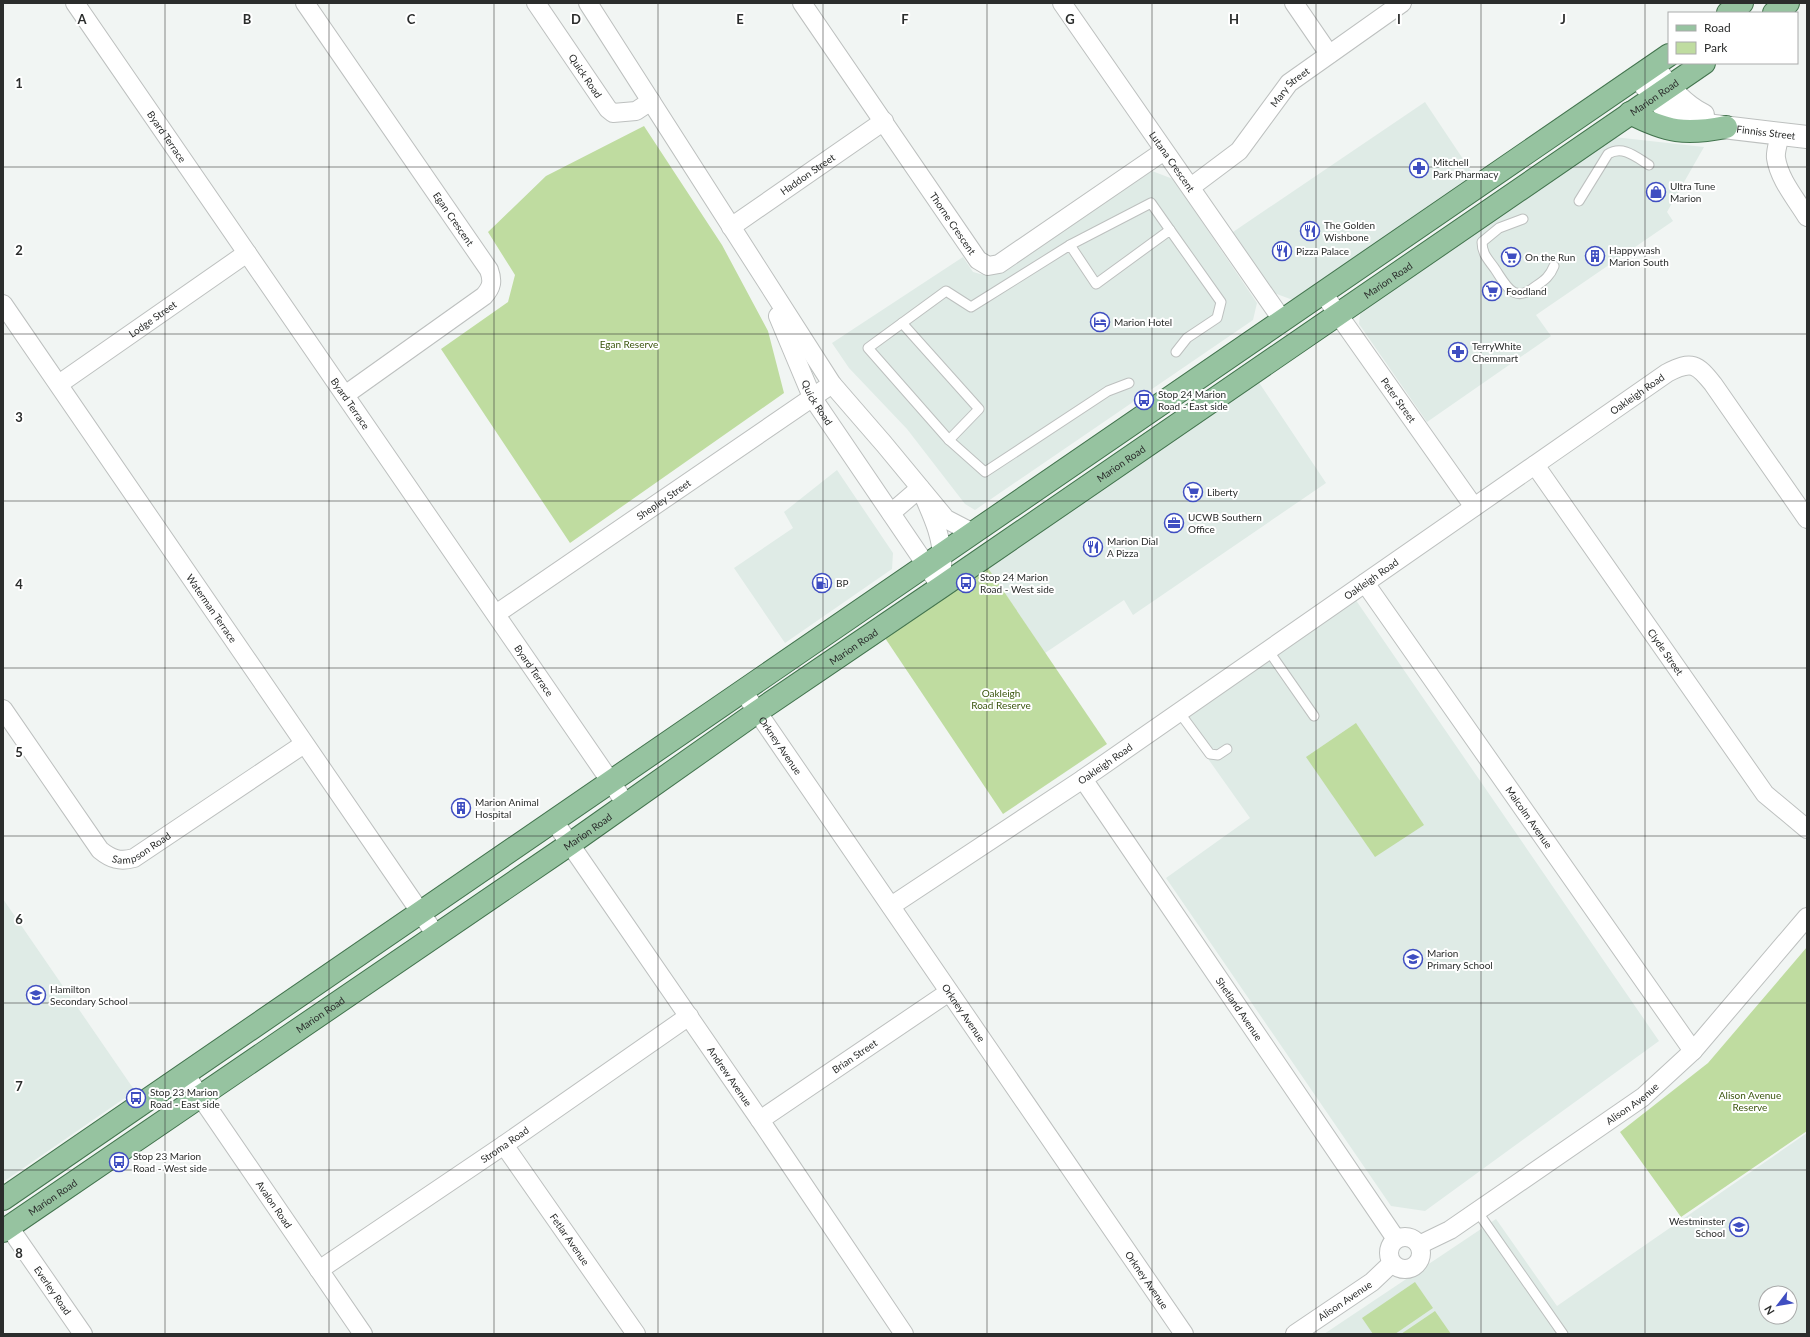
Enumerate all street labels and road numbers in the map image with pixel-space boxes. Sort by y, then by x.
street label: Quick Road [566,52,605,100]
street label: Mary Street [1267,64,1312,109]
street label: Marion Road [1628,76,1681,118]
street label: Byard Terrace [145,108,189,165]
street label: Finniss Street [1736,123,1797,142]
street label: Lutana Crescent [1147,129,1198,194]
street label: Haddon Street [778,151,837,197]
street label: Egan Crescent [431,189,477,248]
street label: Thorne Crescent [927,190,979,257]
street label: Marion Road [1361,259,1415,301]
street label: Lodge Street [126,298,179,340]
street label: Oakleigh Road [1608,371,1667,417]
street label: Byard Terrace [329,375,372,431]
street label: Peter Street [1379,375,1419,425]
street label: Quick Road [799,378,835,427]
street label: Marion Road [1094,443,1147,484]
street label: Shepley Street [634,476,693,522]
street label: Oakleigh Road [1341,556,1401,602]
street label: Waterman Terrace [184,572,239,645]
street label: Marion Road [827,626,880,667]
street label: Clyde Street [1645,626,1686,678]
street label: Byard Terrace [512,642,556,698]
street label: Orkney Avenue [756,714,804,777]
street label: Oakleigh Road [1076,741,1135,787]
street label: Malcolm Avenue [1503,784,1555,850]
street label: Marion Road [561,810,614,853]
street label: Sampson Road [111,829,173,866]
street label: Shetland Avenue [1214,975,1265,1043]
street label: Orkney Avenue [939,981,988,1044]
street label: Marion Road [294,994,347,1035]
street label: Brian Street [830,1036,880,1076]
street label: Andrew Avenue [705,1044,755,1108]
street label: Alison Avenue [1603,1080,1661,1127]
street label: Stroma Road [478,1124,531,1165]
street label: Marion Road [26,1176,79,1218]
street label: Avalon Road [254,1178,295,1230]
street label: Fetlar Avenue [548,1211,592,1267]
street label: Orkney Avenue [1123,1249,1171,1311]
street label: Everley Road [32,1264,74,1317]
street label: Alison Avenue [1315,1278,1374,1323]

